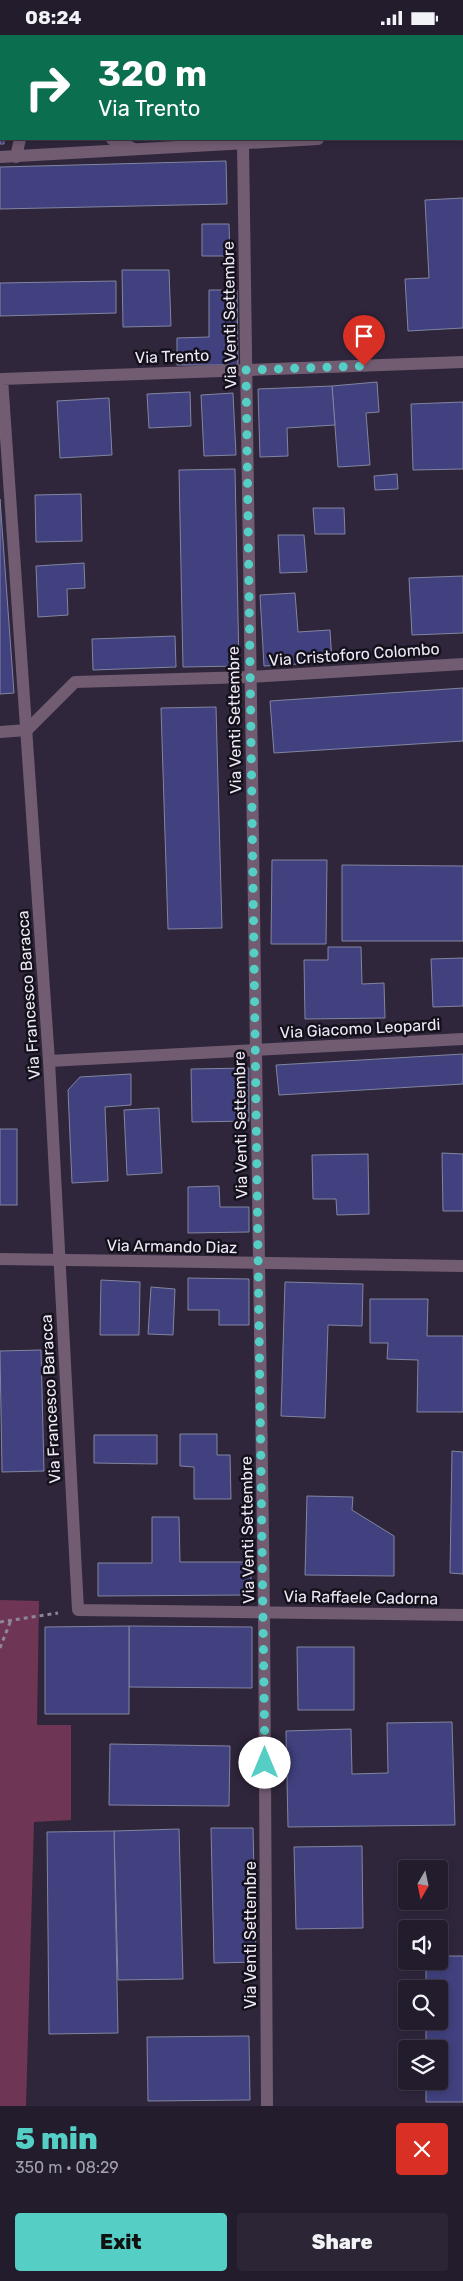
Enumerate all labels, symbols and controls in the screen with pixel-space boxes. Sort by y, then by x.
text: 08:24 [25,6,82,29]
text: 320 m [98,53,207,95]
icon: right [15,55,80,120]
text: Via Trento [98,95,200,122]
street label: Via Venti Settembre [219,241,240,389]
pin [343,315,385,366]
icon: arrive [350,322,378,350]
street label: Via Trento [134,346,210,367]
street label: Via Cristoforo Colombo [268,639,440,670]
street label: Via Venti Settembre [224,646,245,794]
street label: Via Francesco Baracca [13,910,44,1080]
street label: Via Giacomo Leopardi [279,1015,441,1042]
street label: Via Venti Settembre [230,1051,251,1199]
street label: Via Armando Diaz [106,1236,237,1257]
street label: Via Francesco Baracca [37,1314,64,1484]
street label: Via Venti Settembre [237,1456,258,1604]
street label: Via Raffaele Cadorna [284,1587,438,1608]
position arrow [238,1736,290,1788]
north arrow [398,1860,448,1910]
map controls [398,1860,448,2090]
street label: Via Venti Settembre [241,1861,260,2009]
button: sound [398,1920,448,1970]
button: search [398,1980,448,2030]
button: layers [398,2040,448,2090]
text: 5 min [15,2121,98,2157]
button: close [396,2123,448,2175]
text: 350 m · 08:29 [15,2158,119,2177]
button: Exit [15,2213,227,2271]
button: Share [237,2213,448,2271]

